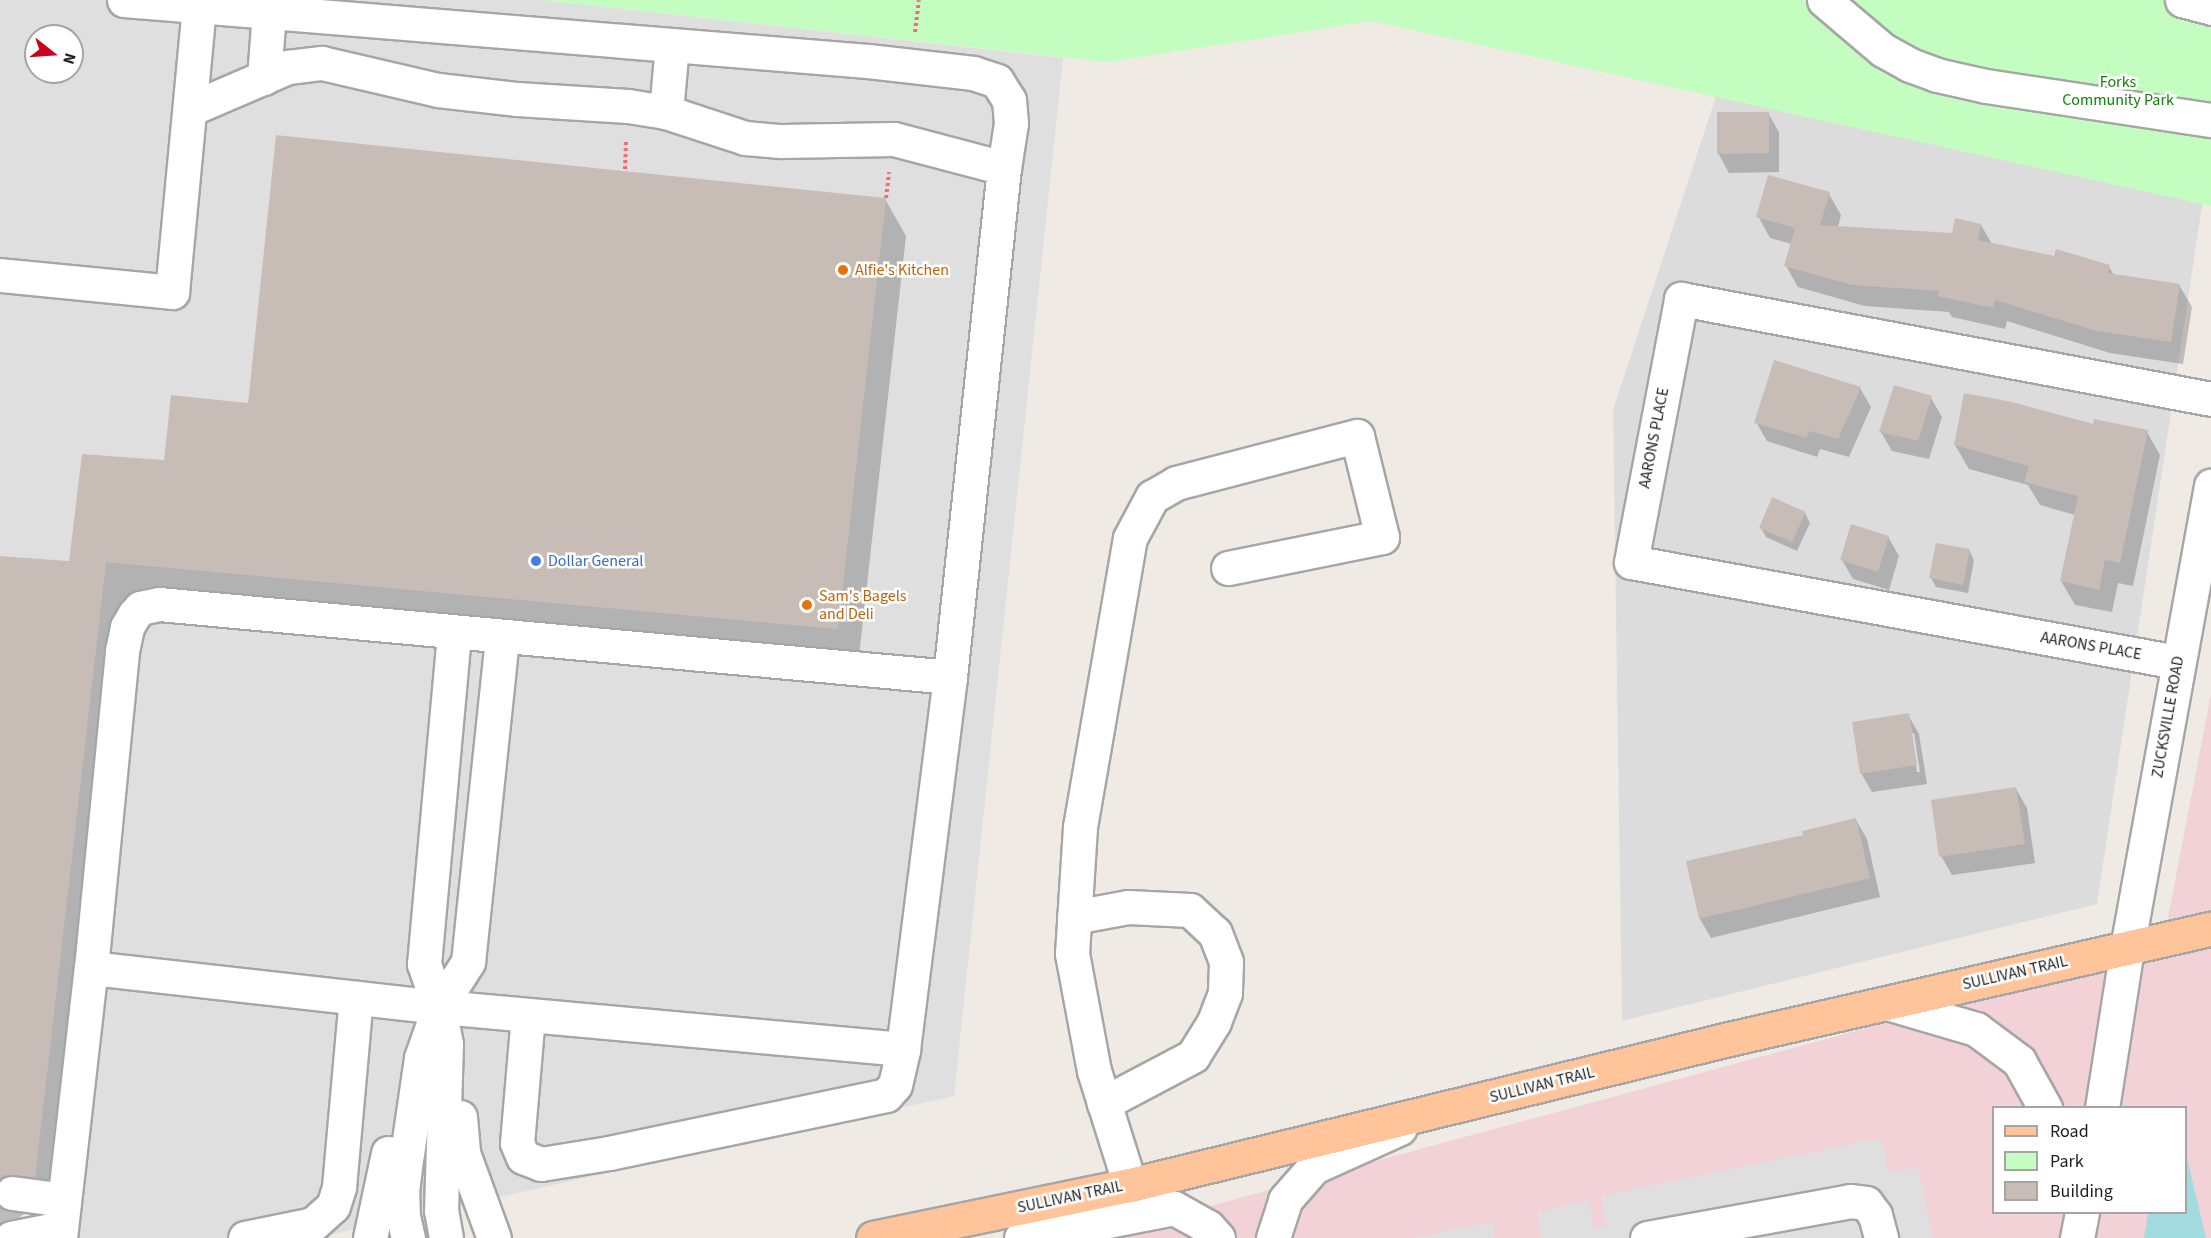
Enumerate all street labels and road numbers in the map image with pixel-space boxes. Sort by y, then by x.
street label: AARONS PLACE [1635,386,1673,490]
street label: AARONS PLACE [2039,628,2143,664]
street label: ZUCKSVILLE ROAD [2148,655,2188,779]
street label: SULLIVAN TRAIL [1961,952,2069,994]
street label: SULLIVAN TRAIL [1488,1063,1596,1107]
street label: SULLIVAN TRAIL [1016,1176,1124,1218]

